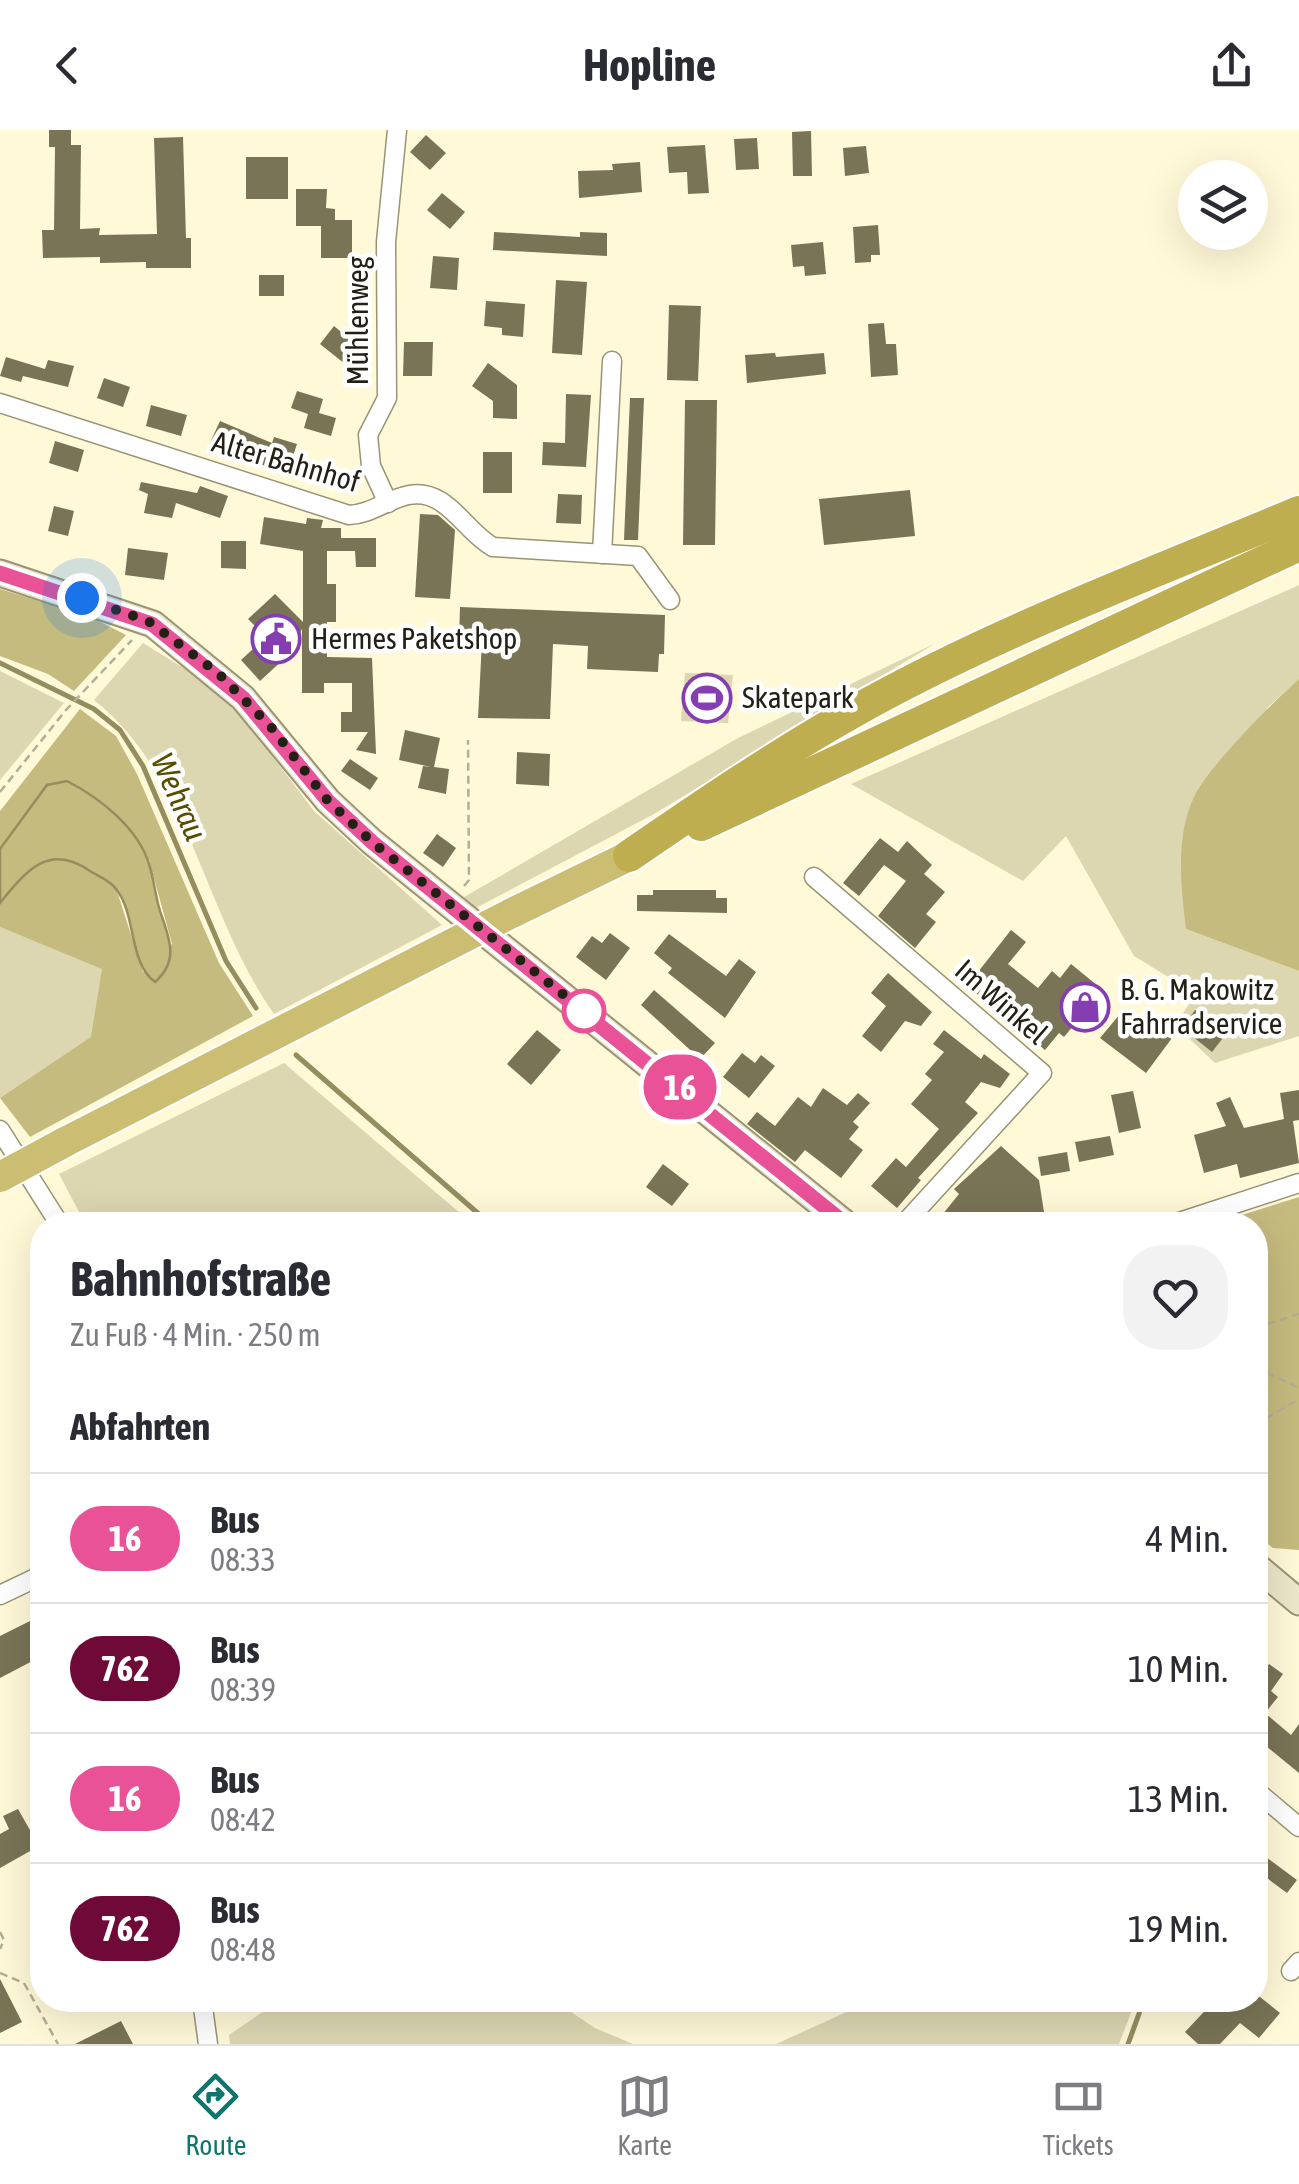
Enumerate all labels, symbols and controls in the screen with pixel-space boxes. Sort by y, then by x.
icon: back [40,38,95,93]
icon: share [1204,38,1259,93]
text: Hopline [583,39,716,91]
map controls [1178,160,1268,250]
button: layers [1178,160,1268,250]
street label: Mühlenweg [340,256,374,386]
street label: Alter Bahnhof [209,424,364,498]
your location [57,573,107,623]
public building icon: Hermes Paketshop [250,613,302,665]
place label: Hermes Paketshop [311,621,517,655]
sports icon: Skatepark [681,672,733,724]
place label: Skatepark [742,680,854,714]
water label: Wehrau [144,748,215,846]
street label: Im Winkel [949,952,1055,1050]
place label: B. G. Makowitz Fahrradservice [1120,972,1282,1040]
shop icon: B. G. Makowitz Fahrradservice [1059,981,1111,1033]
unlabelled marker [563,990,605,1032]
line badge: 16 [635,1054,725,1120]
text: 16 [664,1067,696,1107]
button: heart [1123,1245,1228,1350]
text: Bahnhofstraße [70,1251,331,1306]
text: Zu Fuß · 4 Min. · 250 m [70,1316,321,1353]
text: Abfahrten [70,1405,210,1448]
text: Bus [210,1498,260,1541]
text: 4 Min. [1146,1517,1228,1560]
text: 16 [109,1518,141,1558]
text: 08:33 [210,1541,276,1578]
text: Bus [210,1628,260,1671]
text: 10 Min. [1128,1647,1228,1690]
text: 762 [100,1648,150,1688]
text: 08:39 [210,1671,276,1708]
text: Bus [210,1758,260,1801]
text: 13 Min. [1128,1777,1228,1820]
text: 16 [109,1778,141,1818]
text: 08:42 [210,1801,276,1838]
text: Bus [210,1888,260,1931]
text: 19 Min. [1128,1907,1228,1950]
text: 762 [100,1908,150,1948]
text: 08:48 [210,1931,276,1968]
tab: Route [185,2069,246,2161]
tab: Karte [617,2069,672,2161]
tab: Tickets [1043,2069,1114,2161]

